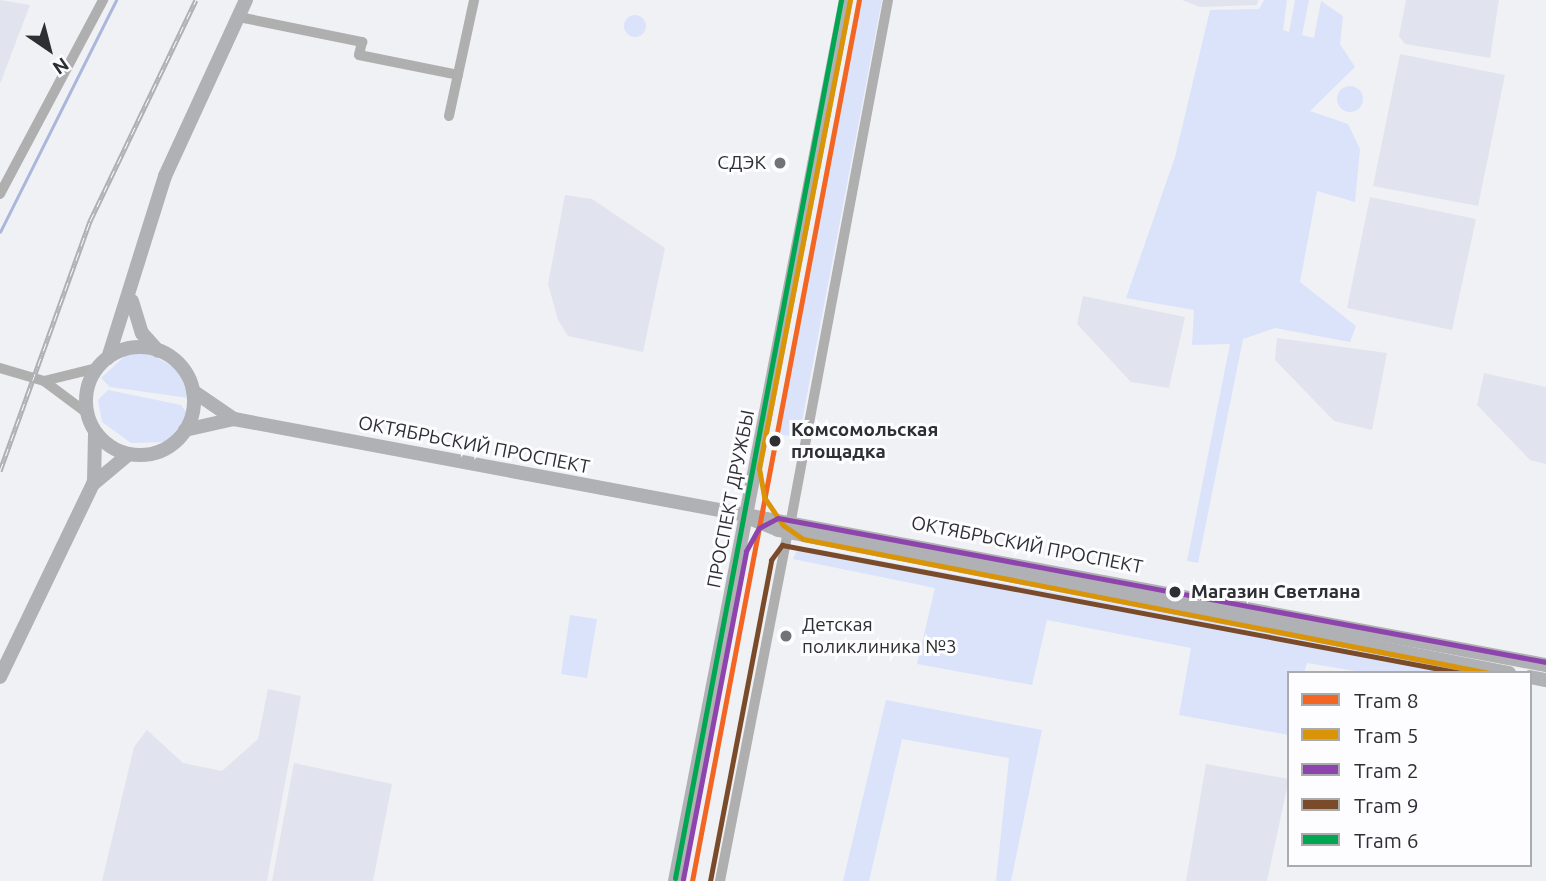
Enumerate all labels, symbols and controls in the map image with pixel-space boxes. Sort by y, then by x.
north arrow [14,14,84,84]
text: N [49,53,73,79]
place label: СДЭК [717,152,766,174]
marker: СДЭК [772,155,788,171]
street label: ПРОСПЕКТ ДРУЖБЫ [703,408,759,590]
street label: ОКТЯБРЬСКИЙ ПРОСПЕКТ [356,411,592,479]
place label: Комсомольская площадка [791,419,938,463]
marker: Комсомольская площадка [765,431,785,451]
street label: ОКТЯБРЬСКИЙ ПРОСПЕКТ [909,511,1145,579]
place label: Магазин Светлана [1191,581,1361,603]
marker: Магазин Светлана [1165,582,1185,602]
place label: Детская поликлиника №3 [802,614,957,658]
marker: Детская поликлиника №3 [776,626,796,646]
legend [1287,671,1532,867]
text: Tram 8 [1354,688,1418,712]
text: Tram 5 [1354,723,1418,747]
text: Tram 2 [1354,758,1418,782]
text: Tram 9 [1354,793,1418,817]
text: Tram 6 [1354,828,1418,852]

